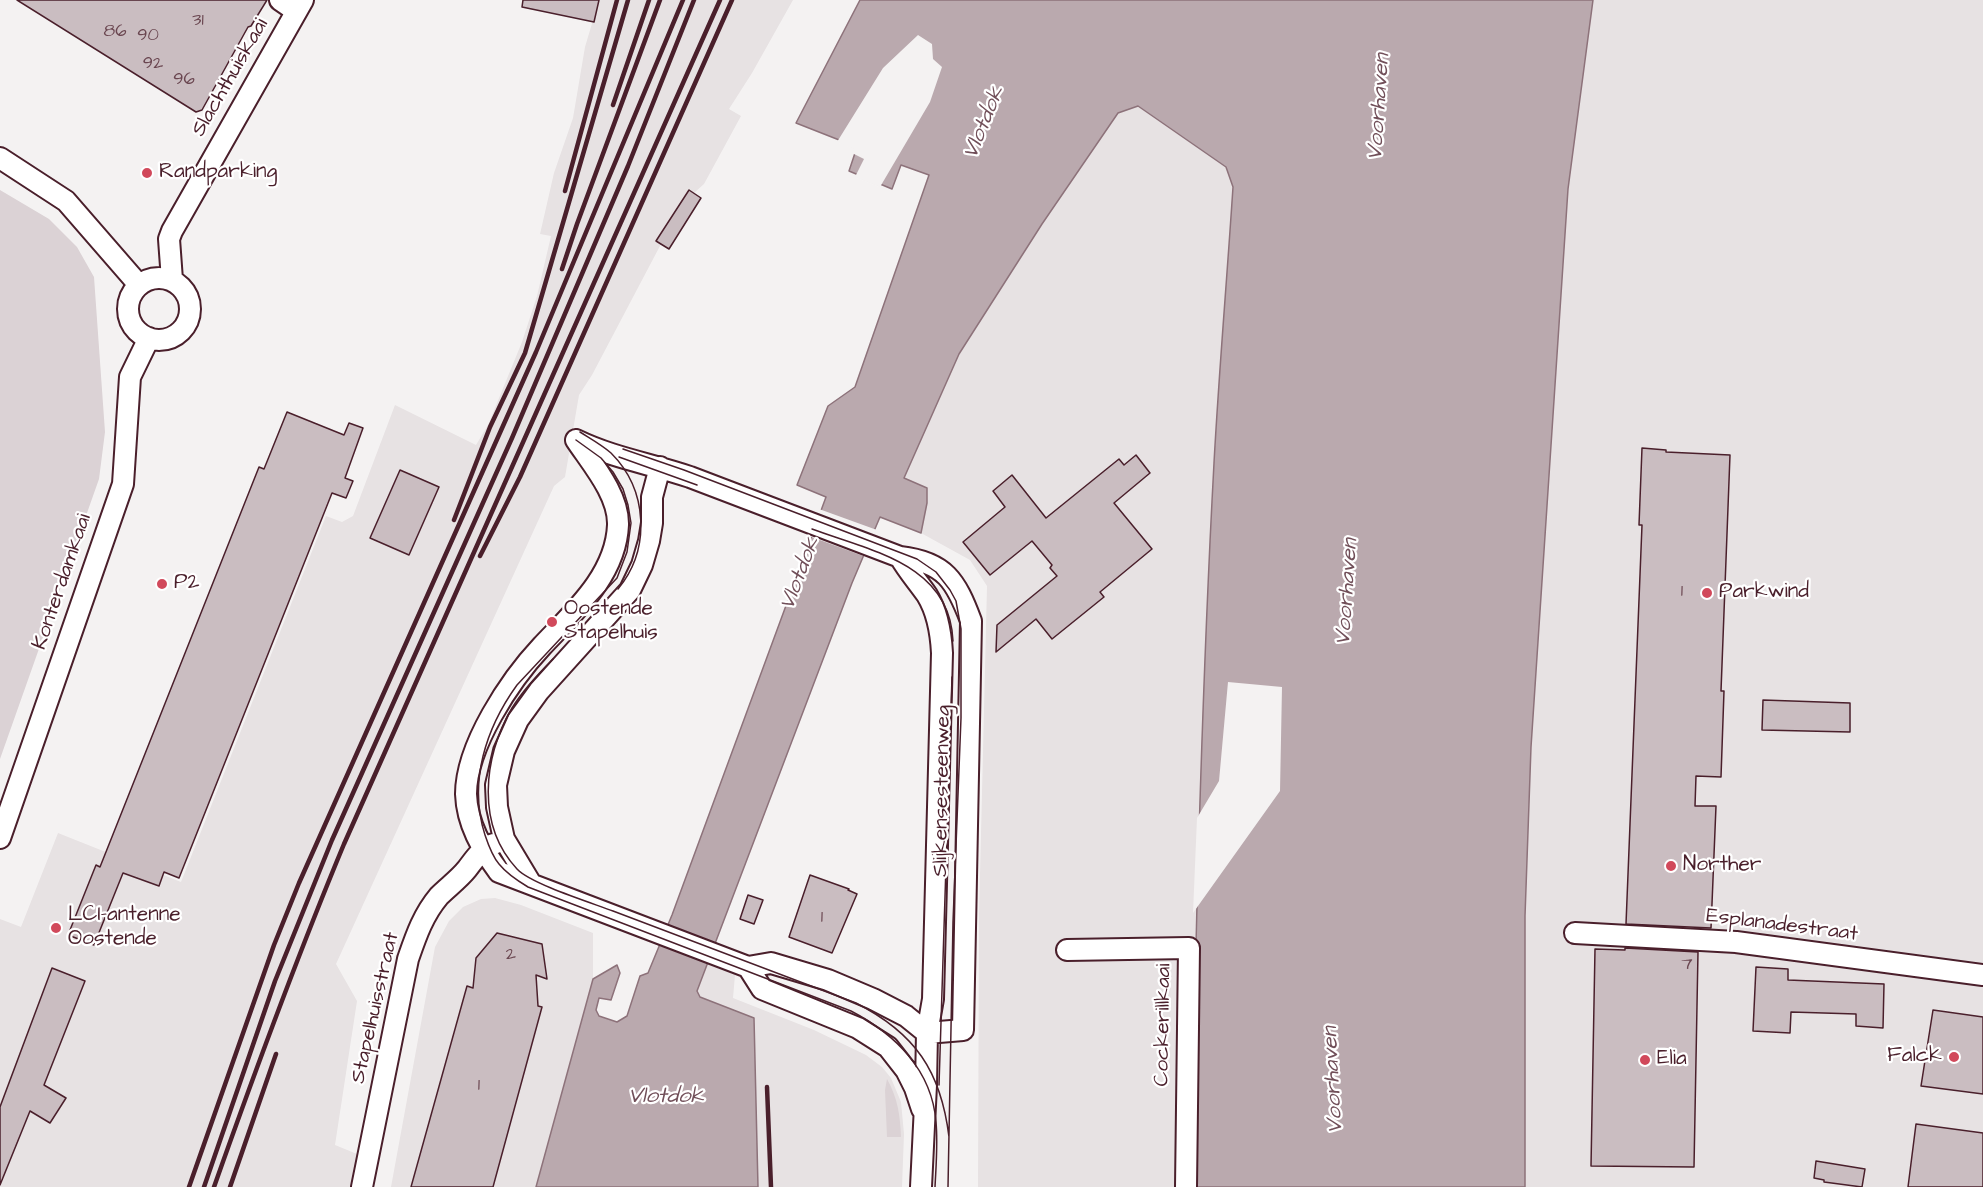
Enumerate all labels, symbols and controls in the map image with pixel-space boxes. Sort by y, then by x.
house number: 31 [192,10,204,32]
street label: Slachthuiskaai [187,15,275,141]
house number: 86 [104,21,126,43]
house number: 90 [137,25,159,47]
house number: 92 [143,53,163,75]
water label: Voorhaven [1363,53,1397,161]
house number: 96 [173,69,195,91]
water label: Vlotdok [959,83,1011,163]
place label: Randparking [159,160,277,186]
marker: Randparking [140,166,154,180]
street label: Konterdamkaai [28,511,98,653]
water label: Vlotdok [775,534,827,614]
water label: Voorhaven [1331,538,1365,646]
place label: P2 [174,571,199,597]
marker: P2 [155,577,169,591]
place label: Parkwind [1719,580,1809,606]
house number: 1 [1681,581,1683,603]
marker: Parkwind [1700,586,1714,600]
place label: Oostende Stapelhuis [564,597,658,647]
marker: Oostende Stapelhuis [545,615,559,629]
street label: Slijkensesteenweg [929,705,957,877]
place label: Norther [1683,853,1761,879]
marker: Norther [1664,859,1678,873]
place label: LCI-antenne Oostende [68,903,181,953]
street label: Esplanadestraat [1705,904,1859,948]
house number: 1 [821,907,823,929]
marker: LCI-antenne Oostende [49,921,63,935]
street label: Stapelhuisstraat [346,930,406,1086]
house number: 2 [506,944,516,966]
house number: 7 [1681,954,1693,976]
street label: Cockerillkaai [1150,963,1178,1087]
water label: Voorhaven [1318,1026,1350,1134]
place label: Falck [1887,1044,1942,1070]
place label: Elia [1657,1047,1687,1073]
marker: Falck [1947,1050,1961,1064]
marker: Elia [1638,1053,1652,1067]
house number: 1 [478,1075,480,1097]
water label: Vlotdok [628,1084,704,1110]

